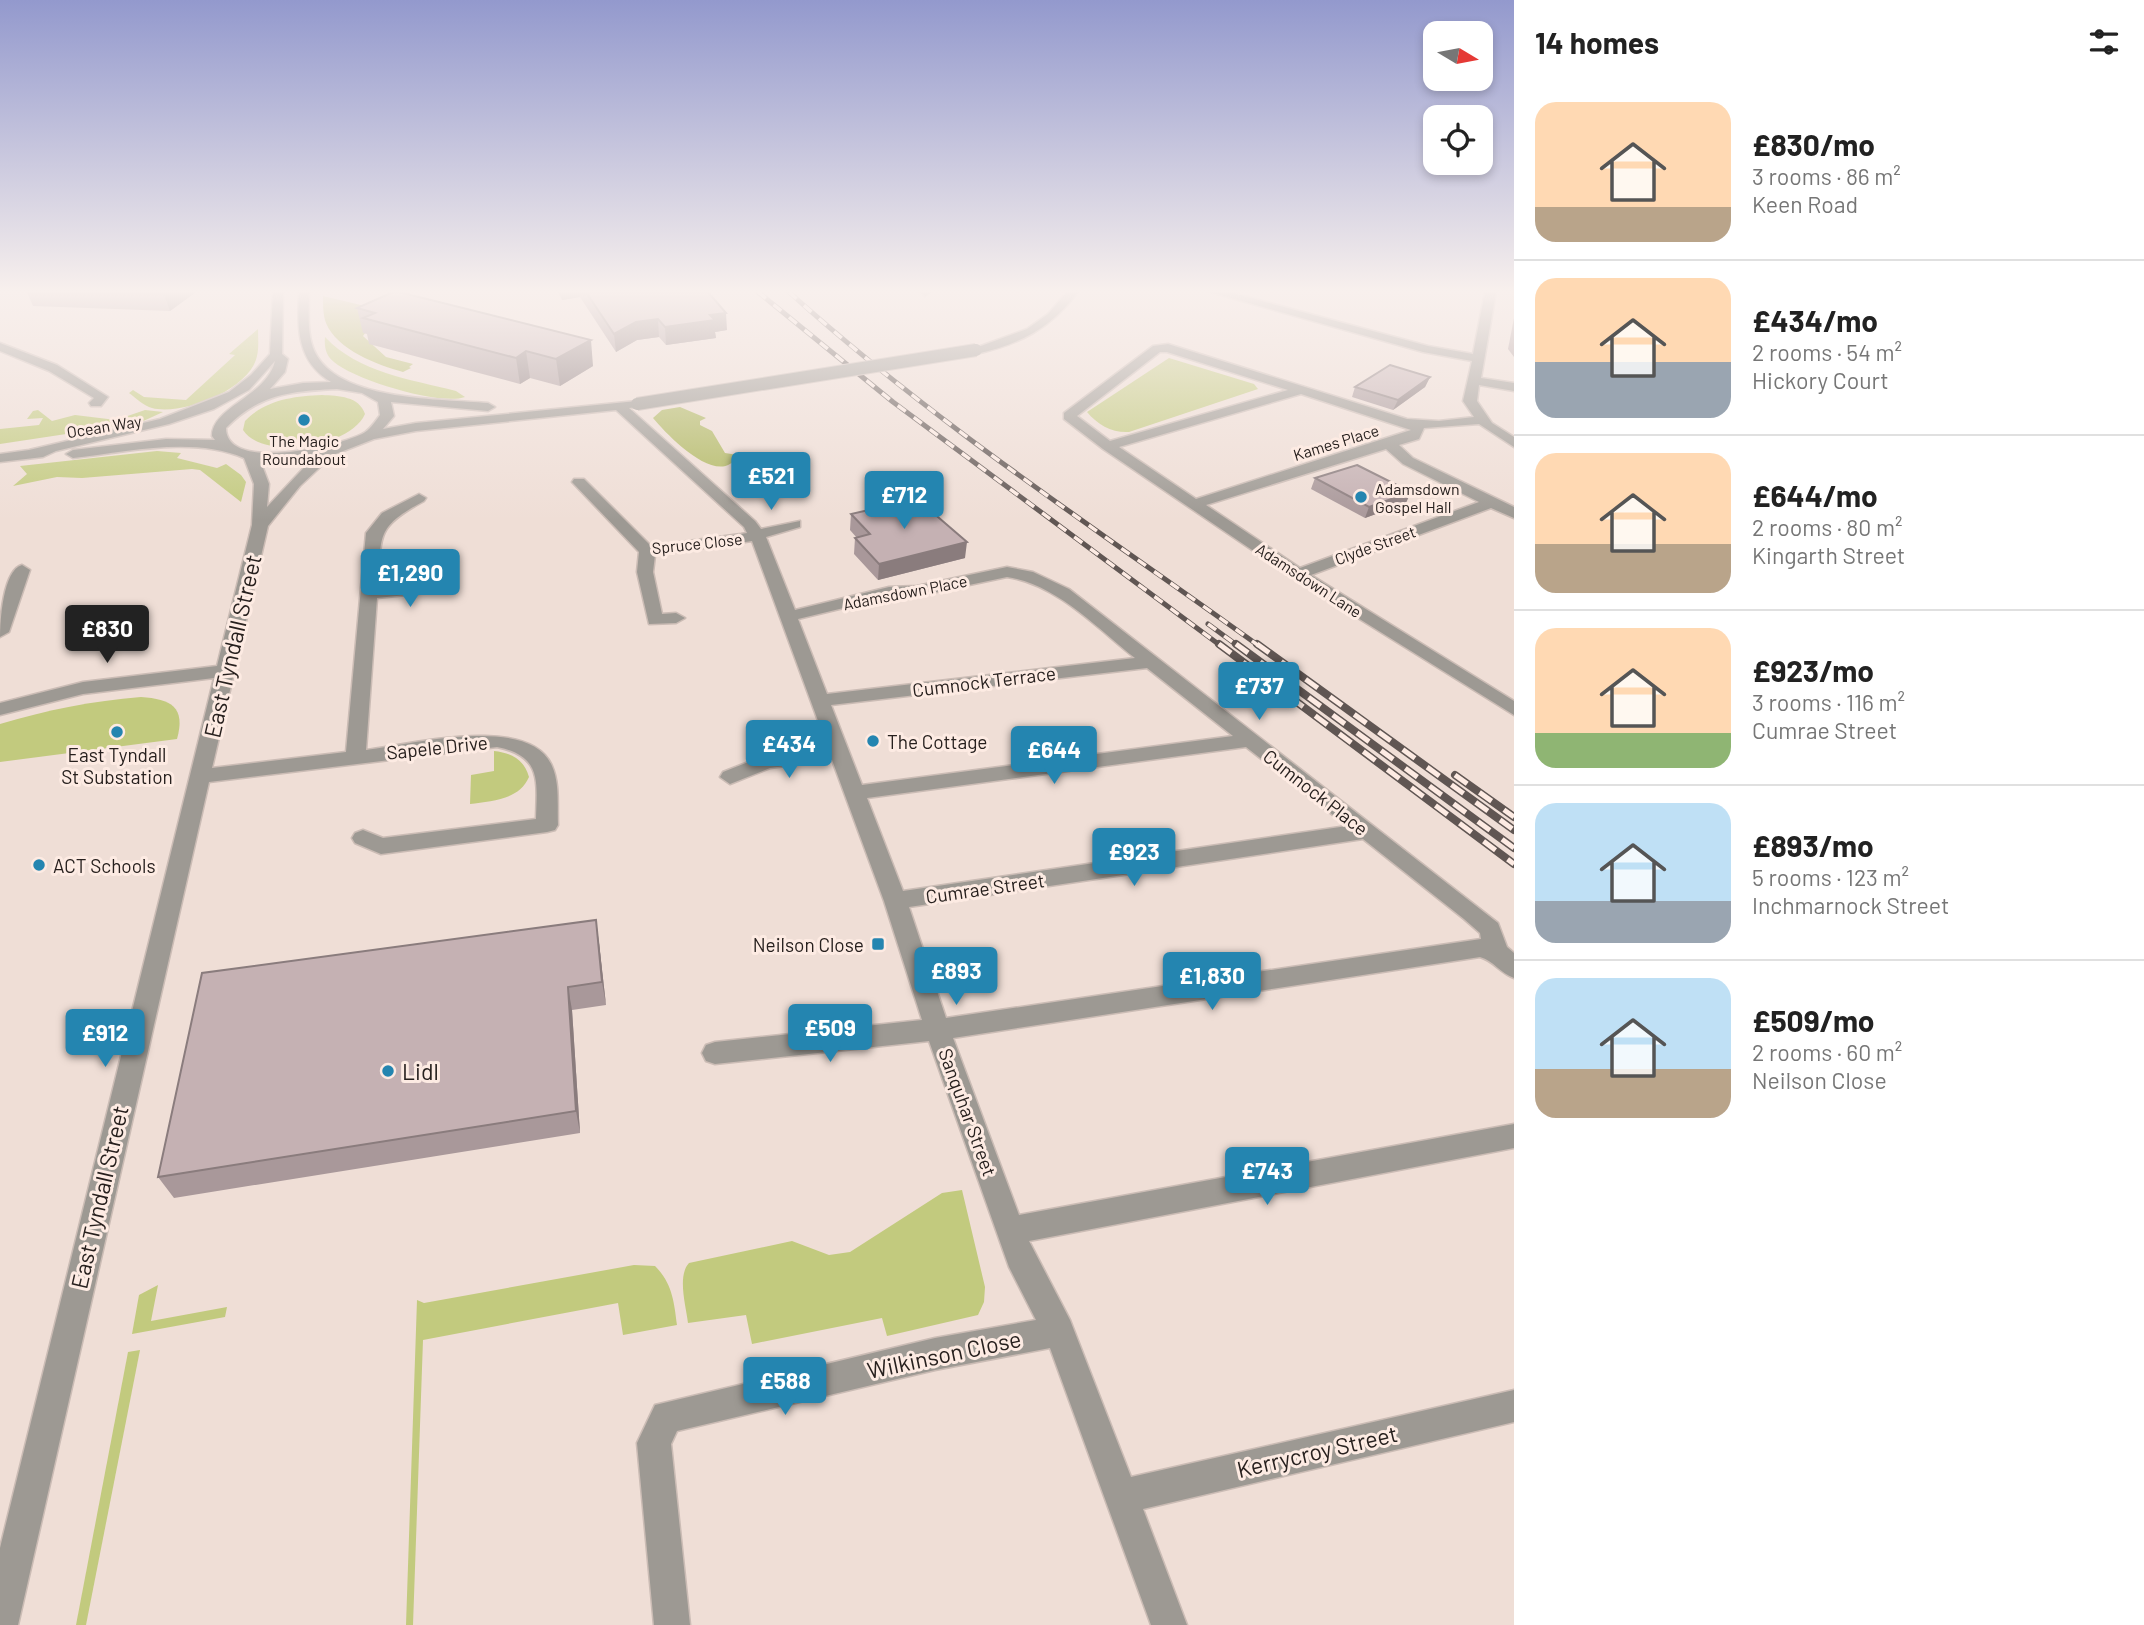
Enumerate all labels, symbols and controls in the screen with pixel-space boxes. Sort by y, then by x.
north arrow [1423,21,1493,91]
map controls [1423,21,1493,175]
icon: filters [2085,23,2123,61]
text: 14 homes [1535,24,1659,60]
button: locate [1423,105,1493,175]
text: £830/mo [1752,126,1875,162]
icon: home [1591,130,1675,214]
text: 3 rooms · 86 m² [1752,162,1901,190]
text: Keen Road [1752,190,1858,218]
text: £434/mo [1752,302,1878,338]
icon: home [1591,306,1675,390]
text: 2 rooms · 54 m² [1752,338,1902,366]
text: Hickory Court [1752,366,1889,394]
street label: Ocean Way [65,411,143,441]
marker: The Magic Roundabout [296,412,312,428]
street label: Kames Place [1291,420,1381,464]
place label: The Magic Roundabout [262,431,346,468]
pin: £521 [730,452,812,512]
text: £521 [747,461,795,489]
pin: £712 [863,472,945,531]
text: £644/mo [1752,477,1878,513]
place label: Adamsdown Gospel Hall [1375,479,1460,516]
text: £712 [881,480,927,508]
icon: home [1591,481,1675,565]
marker: Adamsdown Gospel Hall [1353,489,1369,505]
text: 2 rooms · 80 m² [1752,513,1902,541]
street label: Clyde Street [1332,522,1418,568]
street label: Spruce Close [651,529,743,557]
street label: Adamsdown Lane [1253,539,1365,621]
text: Kingarth Street [1752,541,1905,569]
pin: £1,290 [353,550,467,609]
street label: East Tyndall Street [197,552,267,740]
text: £1,290 [377,558,443,586]
street label: Adamsdown Place [841,571,969,613]
pin: £830 [66,606,148,665]
text: £830 [81,614,133,642]
text: £923/mo [1752,652,1874,688]
icon: home [1591,656,1675,740]
street label: Cumnock Terrace [911,661,1057,701]
pin: £737 [1218,662,1300,722]
text: £737 [1234,671,1284,699]
text: 3 rooms · 116 m² [1752,688,1905,716]
text: Cumrae Street [1752,716,1897,744]
pin: £434 [748,720,830,780]
marker: East Tyndall St Substation [109,724,125,740]
pin: £644 [1013,726,1095,786]
text: £434 [762,729,816,757]
street label: Sapele Drive [385,730,489,764]
place label: The Cottage [887,730,987,753]
marker: The Cottage [865,733,881,749]
text: £644 [1027,735,1081,763]
place label: East Tyndall St Substation [61,743,173,788]
street label: Cumnock Place [1259,744,1373,840]
text: £893/mo [1752,827,1874,863]
pin: £923 [1093,828,1175,888]
icon: home [1591,831,1675,915]
text: £923 [1108,837,1160,865]
place label: ACT Schools [53,854,156,877]
marker: ACT Schools [31,857,47,873]
text: 5 rooms · 123 m² [1752,863,1909,891]
street label: Cumrae Street [924,868,1046,908]
text: Inchmarnock Street [1752,891,1949,919]
place label: Neilson Close [753,933,864,956]
marker: Neilson Close [870,936,886,952]
pin: £893 [915,948,997,1007]
pin: £1,830 [1155,953,1269,1012]
text: £893 [930,956,982,984]
text: £1,830 [1179,961,1245,989]
text: £509/mo [1752,1002,1875,1038]
pin: £509 [789,1004,871,1064]
icon: home [1591,1006,1675,1090]
pin: £912 [64,1010,146,1069]
text: £509 [804,1013,856,1041]
text: £912 [82,1018,128,1046]
text: 2 rooms · 60 m² [1752,1038,1902,1066]
street label: Sanquhar Street [934,1045,1002,1179]
place label: Lidl [402,1057,439,1085]
marker: Lidl [380,1063,396,1079]
text: Neilson Close [1752,1066,1887,1094]
street label: East Tyndall Street [64,1103,134,1291]
pin: £743 [1226,1148,1308,1207]
text: £743 [1241,1156,1293,1184]
street label: Wilkinson Close [864,1324,1024,1384]
pin: £588 [744,1358,826,1417]
text: £588 [759,1366,811,1394]
street label: Kerrycroy Street [1234,1419,1400,1483]

